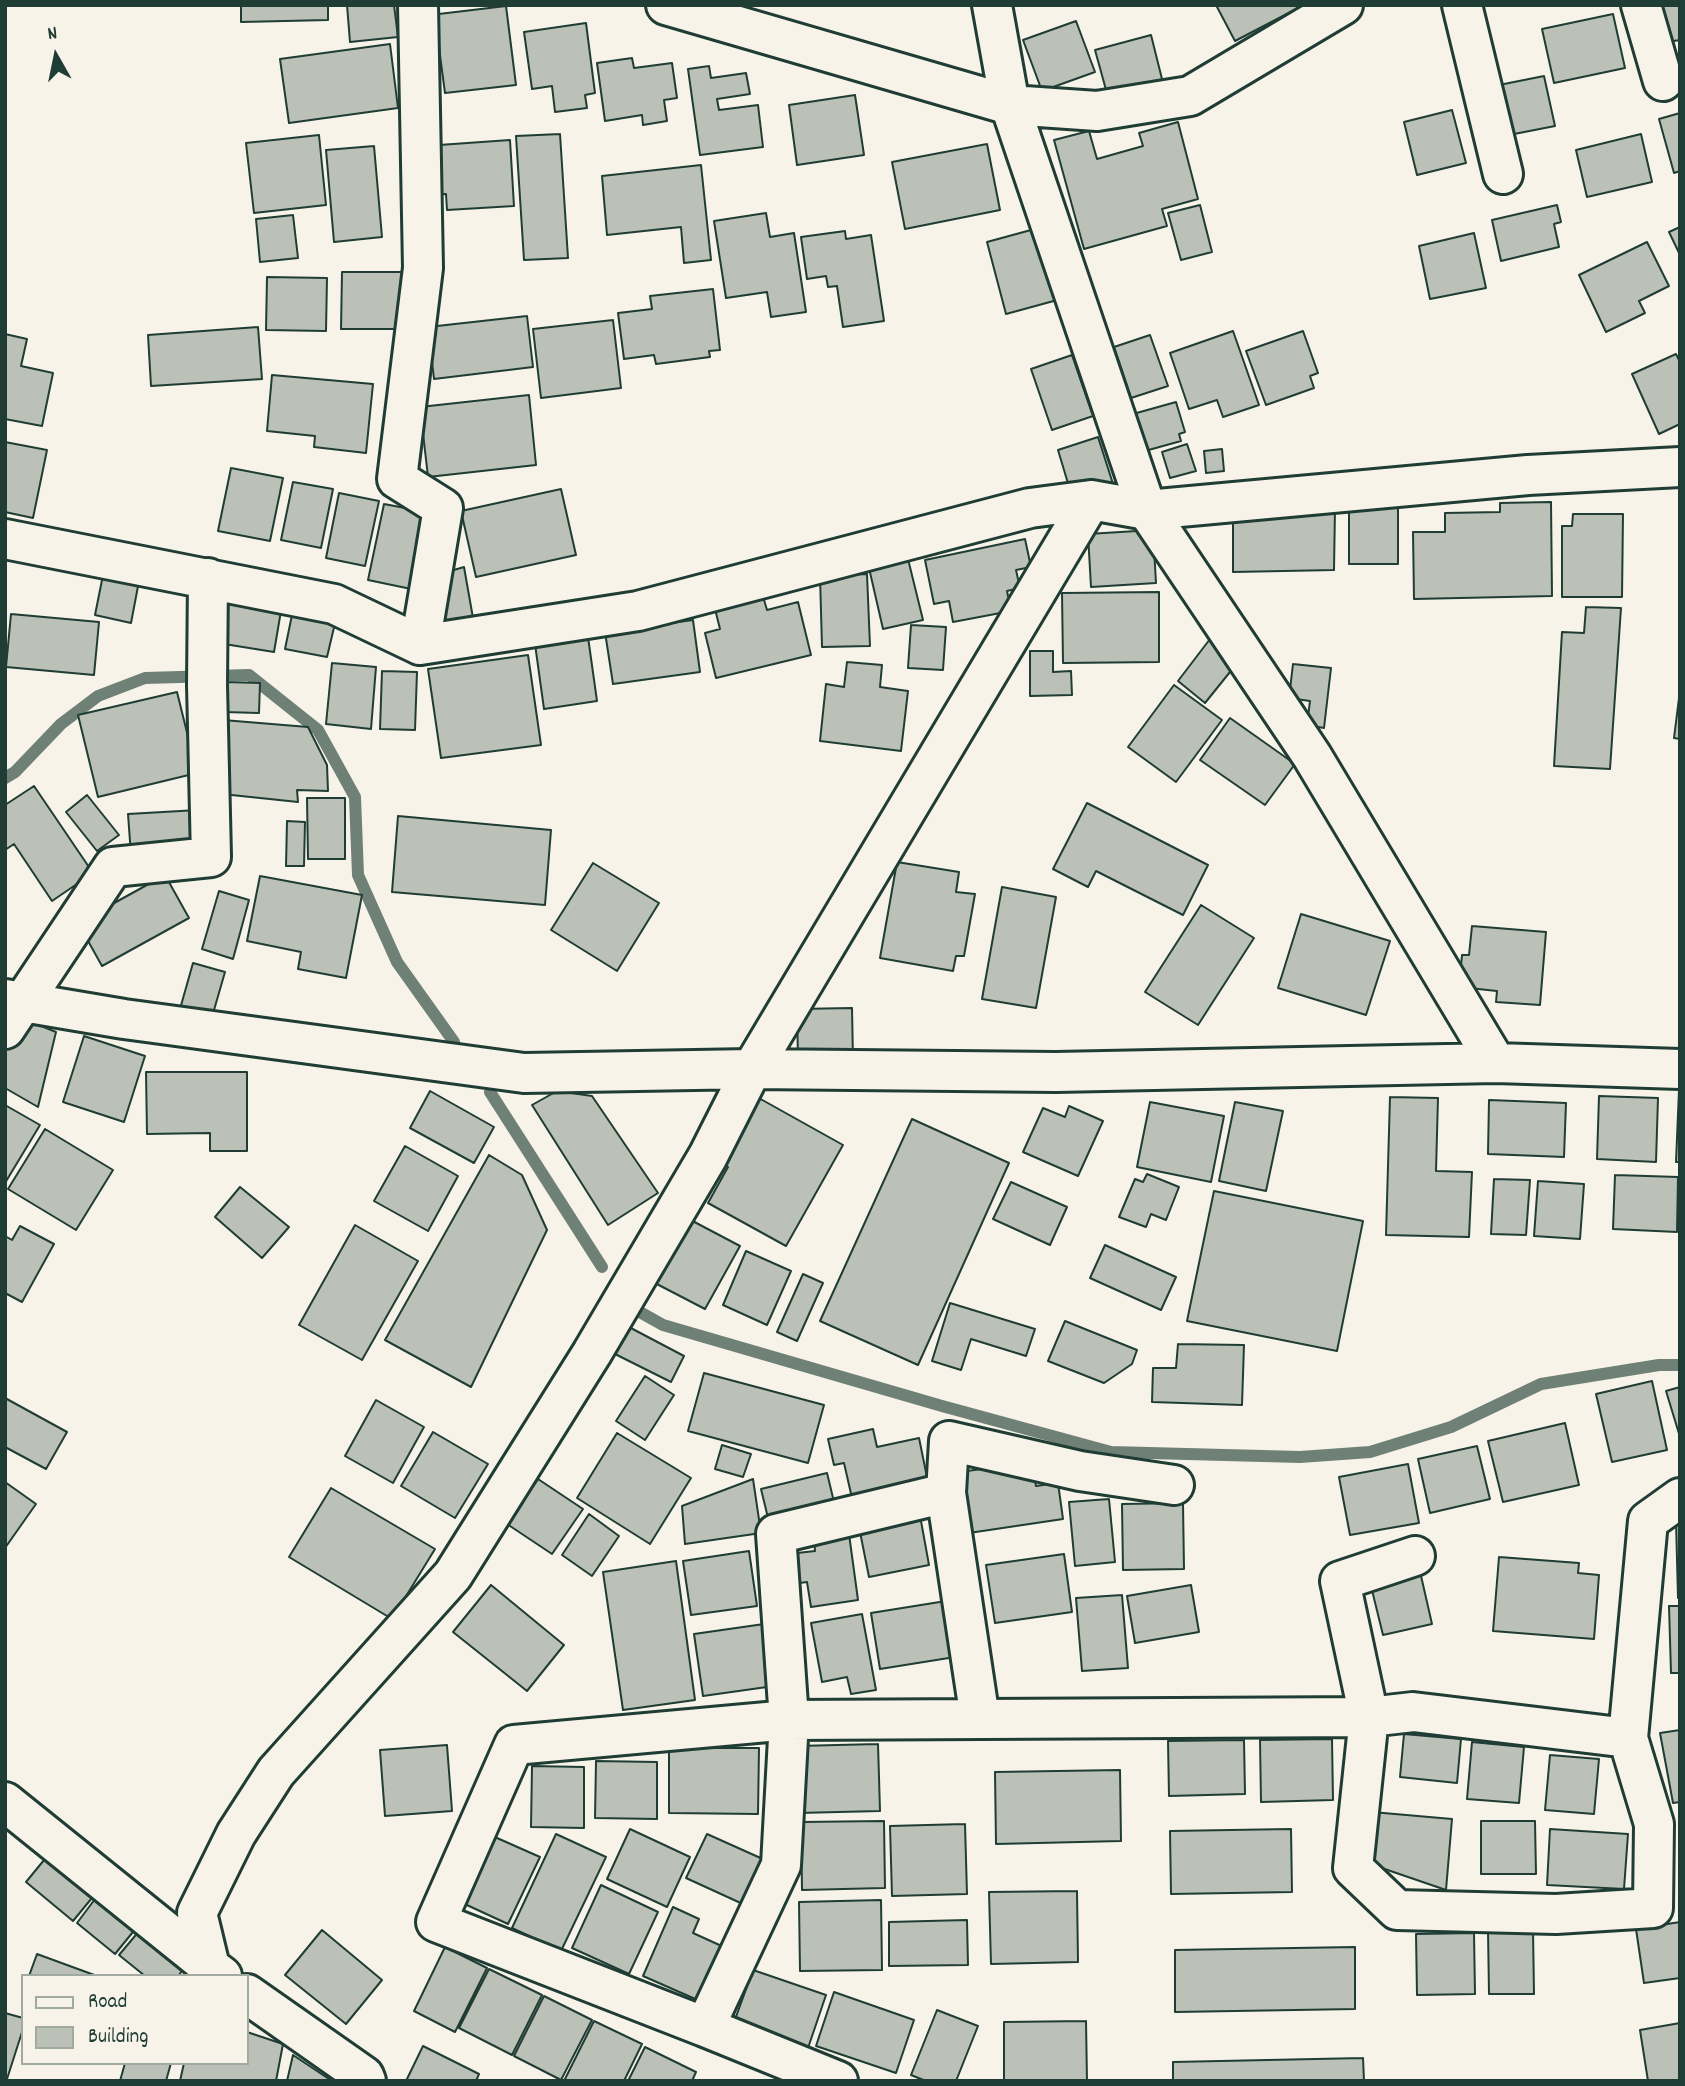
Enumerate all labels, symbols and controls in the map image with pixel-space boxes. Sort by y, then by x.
north arrow [21,21,91,91]
text: N [46,21,59,49]
legend [21,1974,248,2065]
text: Road [88,1988,127,2018]
text: Building [88,2023,148,2053]

